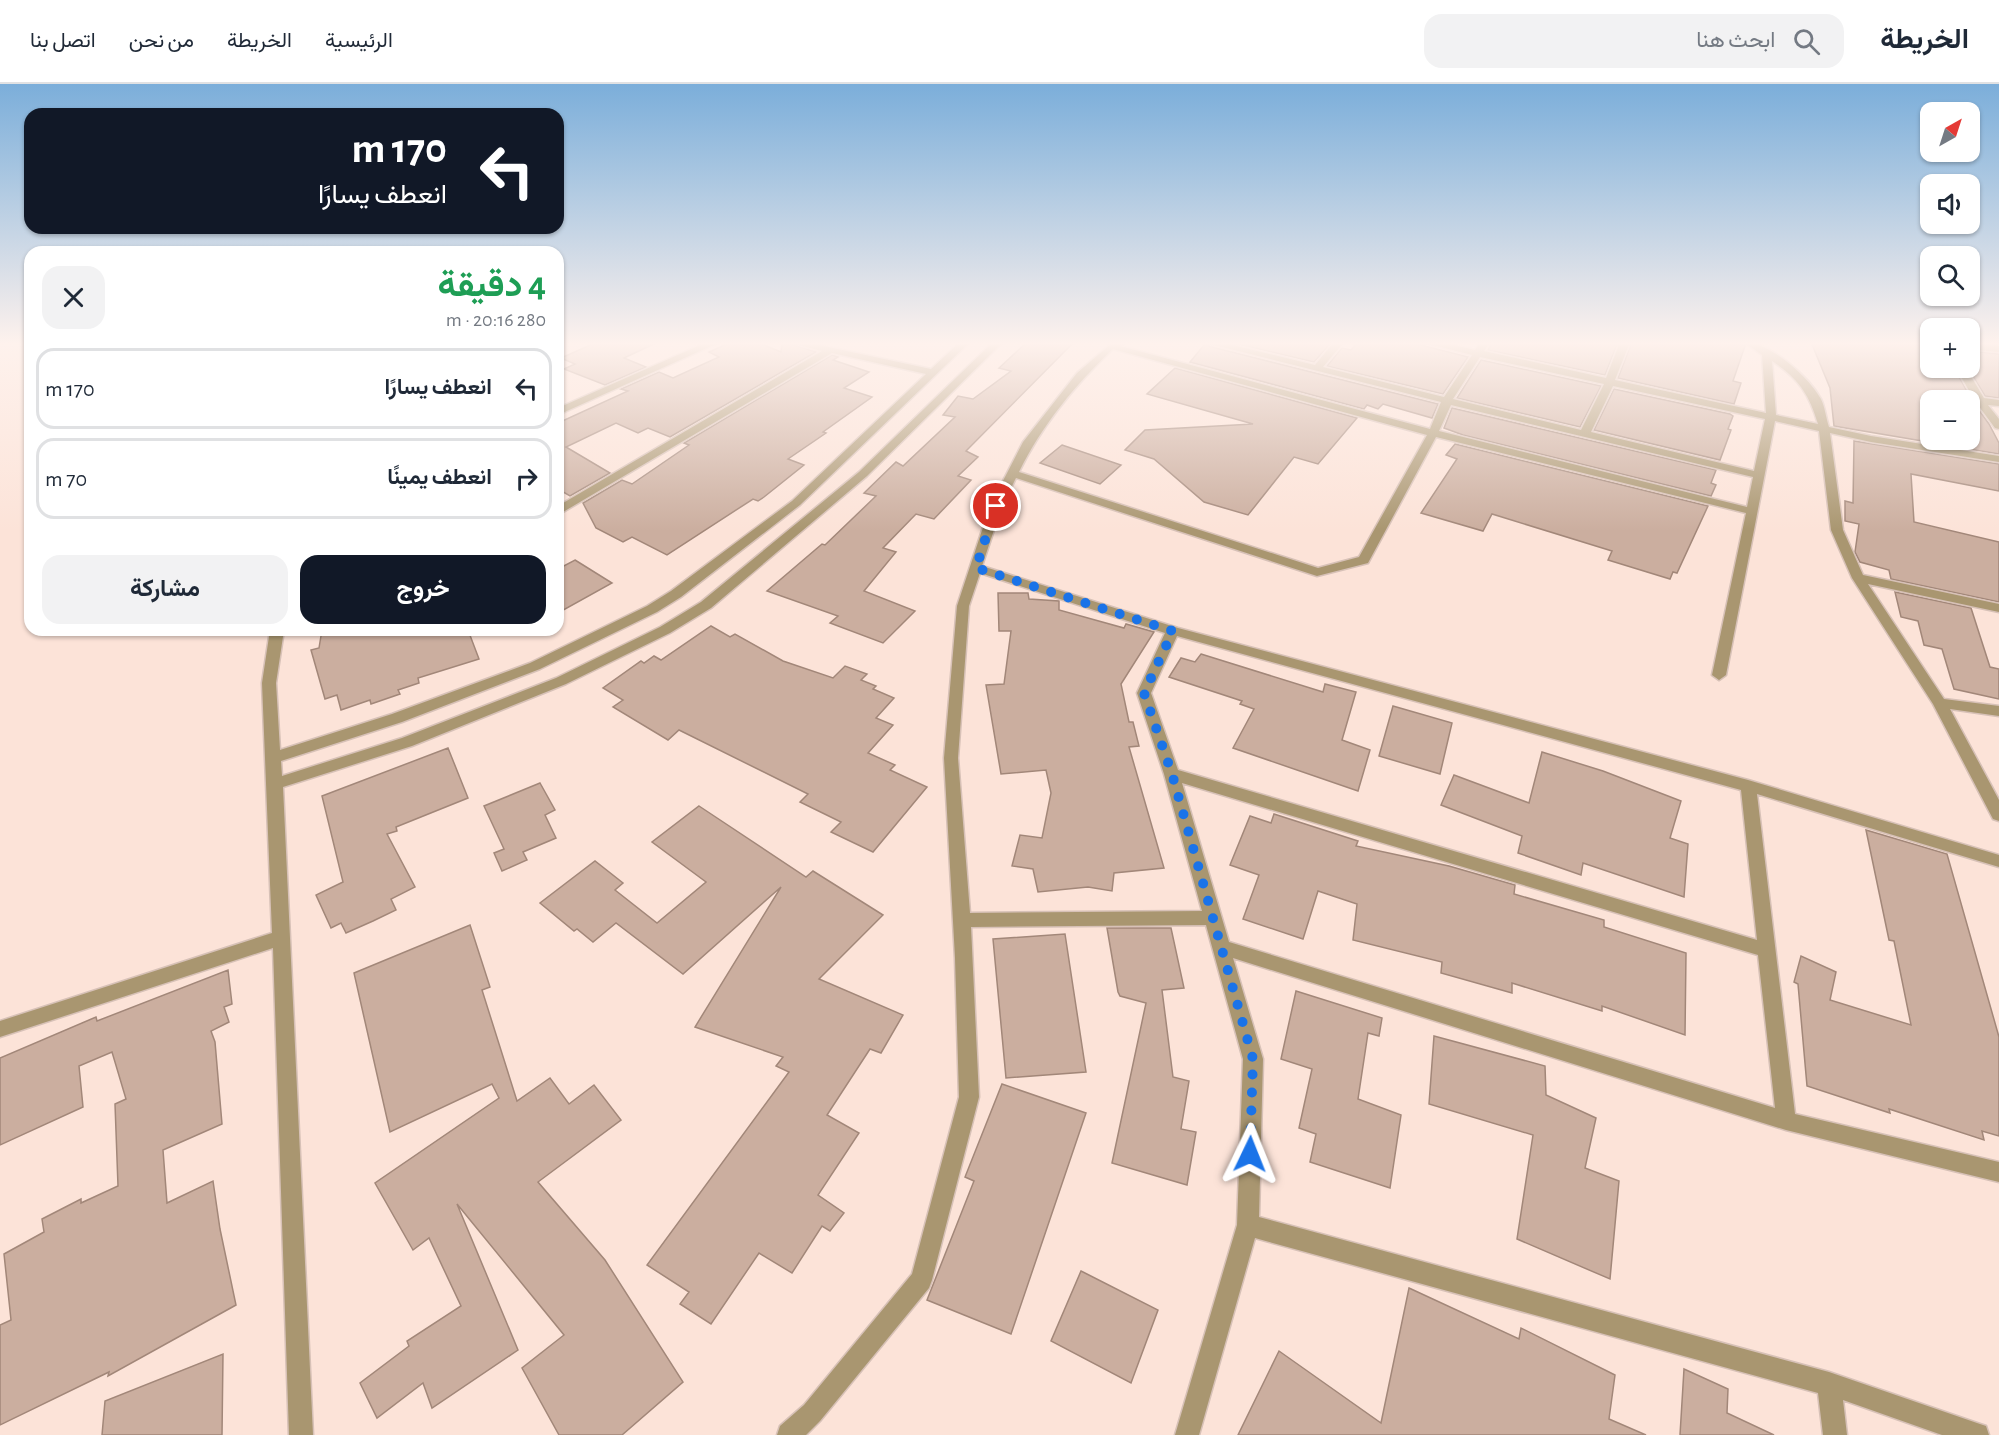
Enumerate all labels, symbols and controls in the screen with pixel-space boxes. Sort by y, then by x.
search box [1424,14,1844,68]
icon: search [1790,25,1823,58]
text: الخريطة [1880,26,1969,54]
text: ابحث هنا [1696,29,1775,51]
text: اتصل بنا [30,30,96,51]
text: من نحن [129,30,194,51]
text: الخريطة [227,30,292,51]
text: الرئيسية [325,30,393,51]
north arrow [1920,102,1980,162]
map controls [1920,102,1980,450]
text: 170 m [352,128,447,170]
icon: left [468,132,546,210]
button: sound [1920,174,1980,234]
text: انعطف يسارًا [318,181,447,208]
button: search [1920,246,1980,306]
button: close [42,266,105,329]
text: 4 دقيقة [438,267,546,303]
text: 280 m · 20:16 [446,310,546,330]
button: + [1920,318,1980,378]
icon: left [510,372,543,405]
text: انعطف يسارًا [385,376,492,398]
text: 170 m [45,378,95,400]
button: − [1920,390,1980,450]
icon: right [510,462,543,495]
text: انعطف يمينًا [387,466,492,488]
text: 70 m [45,468,87,490]
pin [970,480,1021,531]
icon: arrive [979,489,1012,522]
button: مشاركة [42,555,288,624]
button: خروج [300,555,546,624]
position arrow [1218,1122,1282,1186]

